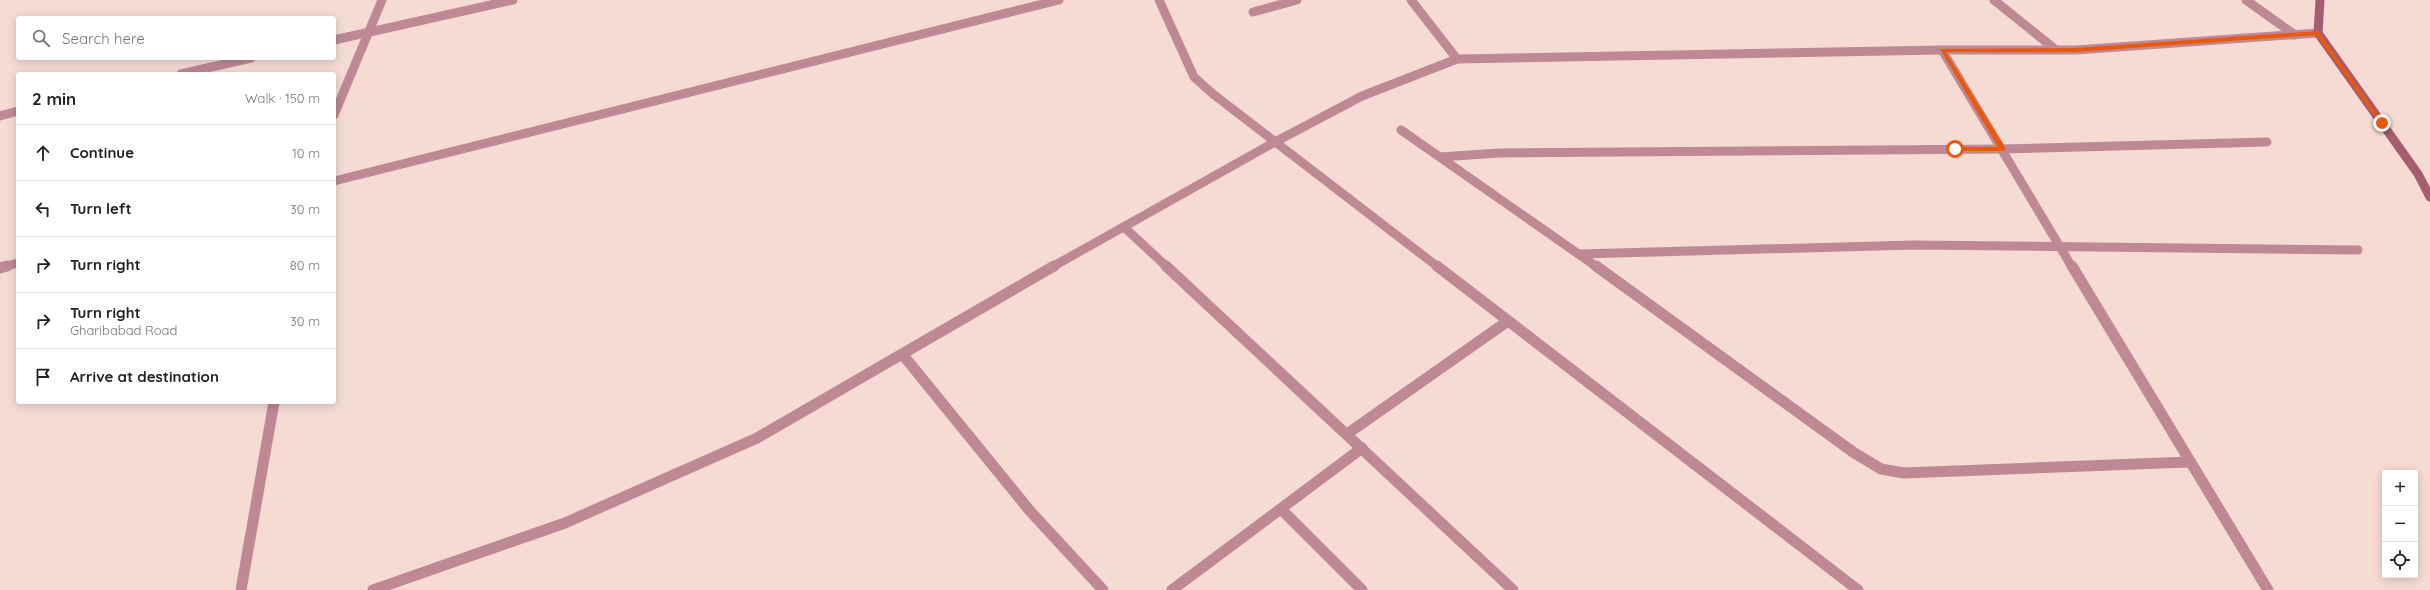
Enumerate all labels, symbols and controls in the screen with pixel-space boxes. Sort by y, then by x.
search box [16,16,336,60]
icon: search [30,27,52,49]
text: Search here [62,29,145,48]
text: 2 min [32,88,76,109]
text: Walk · 150 m [245,90,320,106]
route end [2373,114,2391,132]
route start [1946,140,1964,158]
icon: ahead [32,142,54,164]
text: Continue [70,143,134,162]
text: 10 m [292,145,320,161]
icon: left [32,198,54,220]
text: Turn left [70,199,132,218]
text: 30 m [290,201,320,217]
icon: right [32,254,54,276]
text: Turn right [70,255,141,274]
text: 80 m [290,257,320,273]
text: Turn right [70,303,141,322]
icon: right [32,310,54,332]
text: 30 m [290,313,320,329]
text: Gharibabad Road [70,322,177,338]
icon: arrive [32,366,54,388]
text: Arrive at destination [70,367,219,386]
map controls [2382,470,2418,578]
button: + [2382,470,2418,506]
button: − [2382,506,2418,542]
button: locate [2382,542,2418,578]

